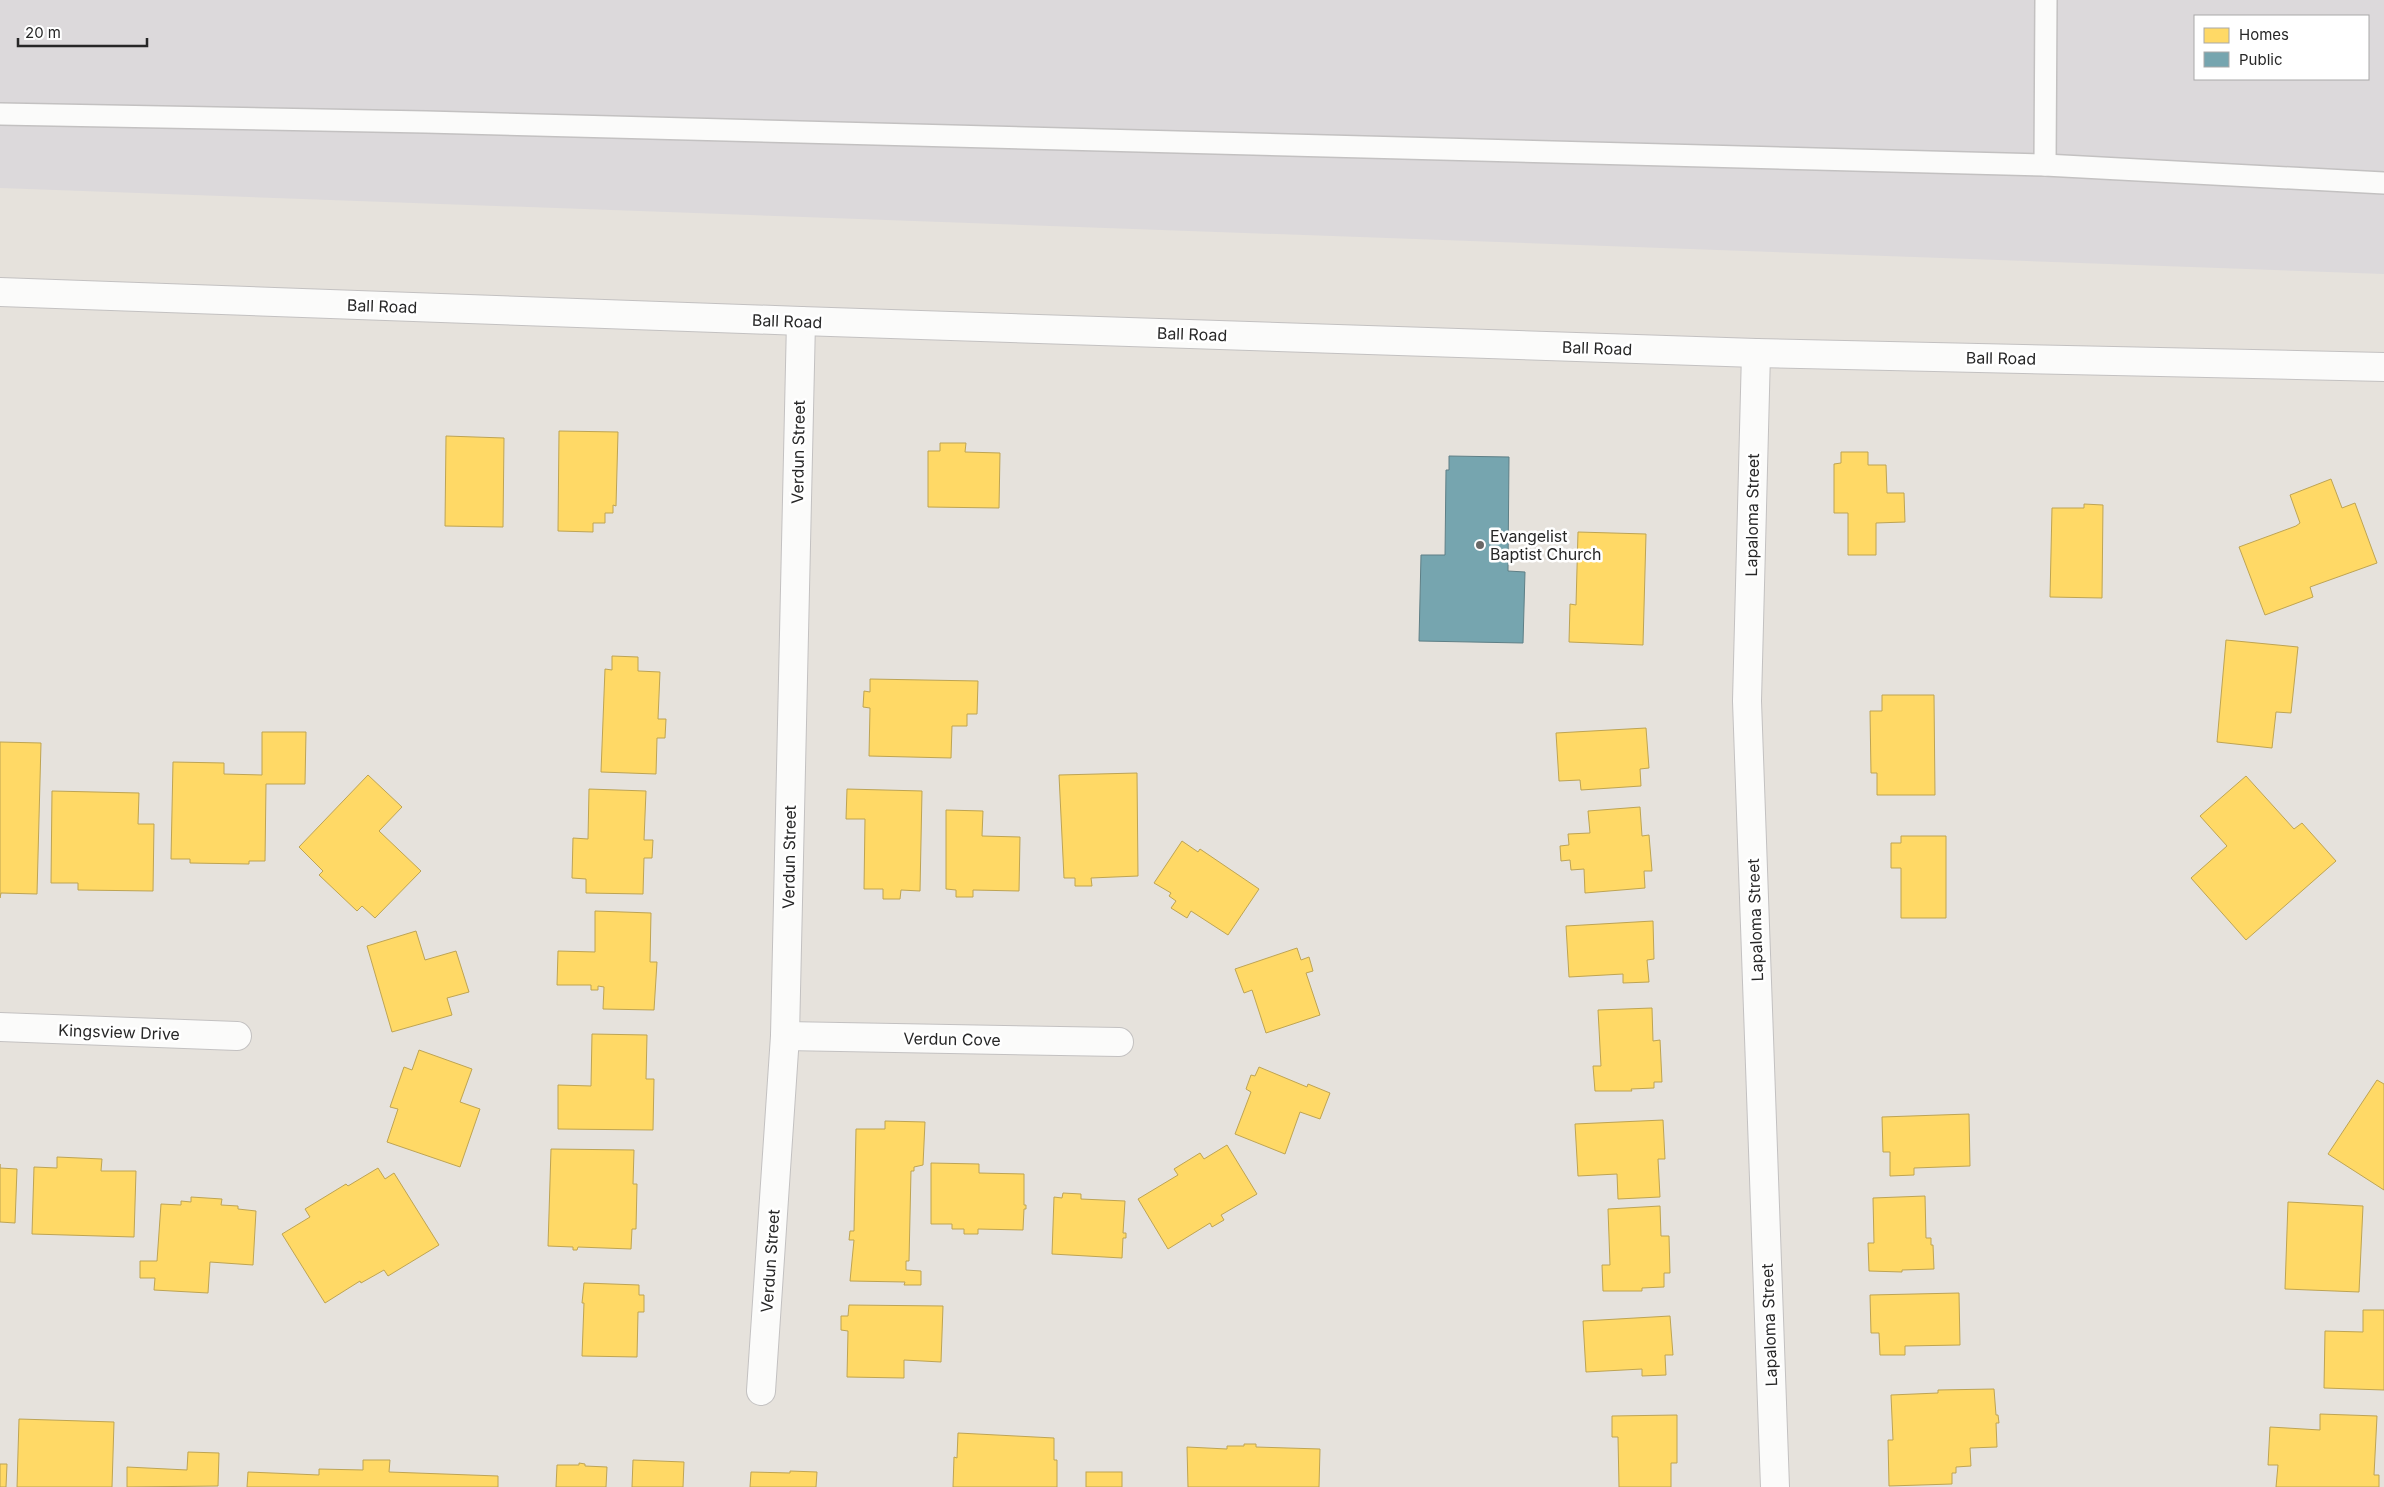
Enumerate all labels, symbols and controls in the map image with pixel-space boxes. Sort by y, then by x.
scale bar [18,15,146,47]
legend [2194,15,2369,80]
text: 20 m [25,23,61,42]
text: Homes [2239,25,2289,44]
text: Public [2239,50,2282,69]
street label: Ball Road [347,295,417,317]
street label: Ball Road [752,310,822,332]
street label: Ball Road [1157,323,1227,345]
street label: Ball Road [1562,337,1632,359]
street label: Ball Road [1966,347,2036,369]
street label: Verdun Street [787,400,809,504]
street label: Lapaloma Street [1741,453,1763,577]
place label: Evangelist Baptist Church [1490,526,1602,564]
marker: Evangelist Baptist Church [1474,539,1486,551]
street label: Verdun Street [778,805,800,909]
street label: Lapaloma Street [1743,858,1767,982]
street label: Kingsview Drive [58,1020,180,1044]
street label: Verdun Cove [903,1028,1001,1050]
street label: Verdun Street [756,1209,784,1313]
street label: Lapaloma Street [1757,1263,1781,1387]

